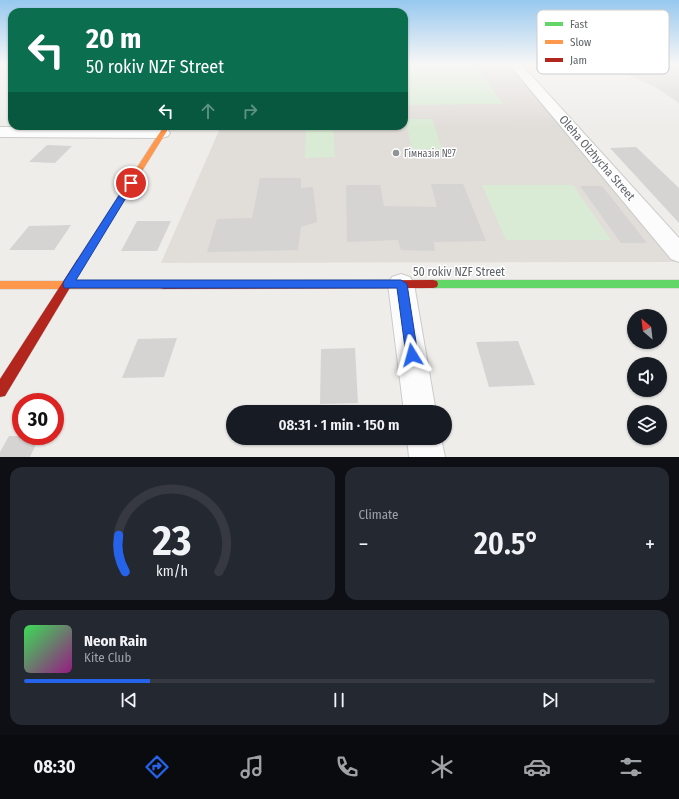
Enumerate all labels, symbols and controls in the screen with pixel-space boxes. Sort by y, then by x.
legend [537,10,669,74]
text: Fast [570,18,588,31]
text: 20 m [86,22,141,55]
icon: left [20,24,72,76]
text: Slow [570,36,591,49]
text: Jam [570,54,587,67]
text: 50 rokiv NZF Street [86,56,224,78]
icon: left [155,100,177,122]
icon: ahead [197,100,219,122]
icon: right [239,100,261,122]
street label: Oleha Olzhycha Street [556,113,638,204]
place label: Гімназія №7 [404,147,456,160]
marker: Гімназія №7 [391,148,401,158]
pin [114,166,148,200]
icon: arrive [120,172,142,194]
street label: 50 rokiv NZF Street [413,265,505,279]
north arrow [627,309,667,349]
map controls [627,309,667,445]
position arrow [391,334,433,376]
button: sound [627,357,667,397]
speed limit sign: 30 [12,393,64,445]
button: layers [627,405,667,445]
text: 08:31 · 1 min · 150 m [278,416,400,434]
text: Climate [359,507,399,522]
text: 23 [152,515,192,565]
text: 20.5° [474,526,539,562]
text: − [359,531,368,558]
text: + [645,531,655,558]
text: km/h [156,562,188,579]
text: Neon Rain [84,632,147,650]
text: Kite Club [84,650,131,665]
icon: previous [118,689,140,711]
icon: pause [328,689,350,711]
icon: next [539,689,561,711]
icon: directions [143,753,171,781]
icon: music [238,753,266,781]
icon: phone [333,753,361,781]
icon: climate [428,753,456,781]
icon: car [523,753,551,781]
icon: filters [617,753,645,781]
text: 08:30 [33,756,76,778]

